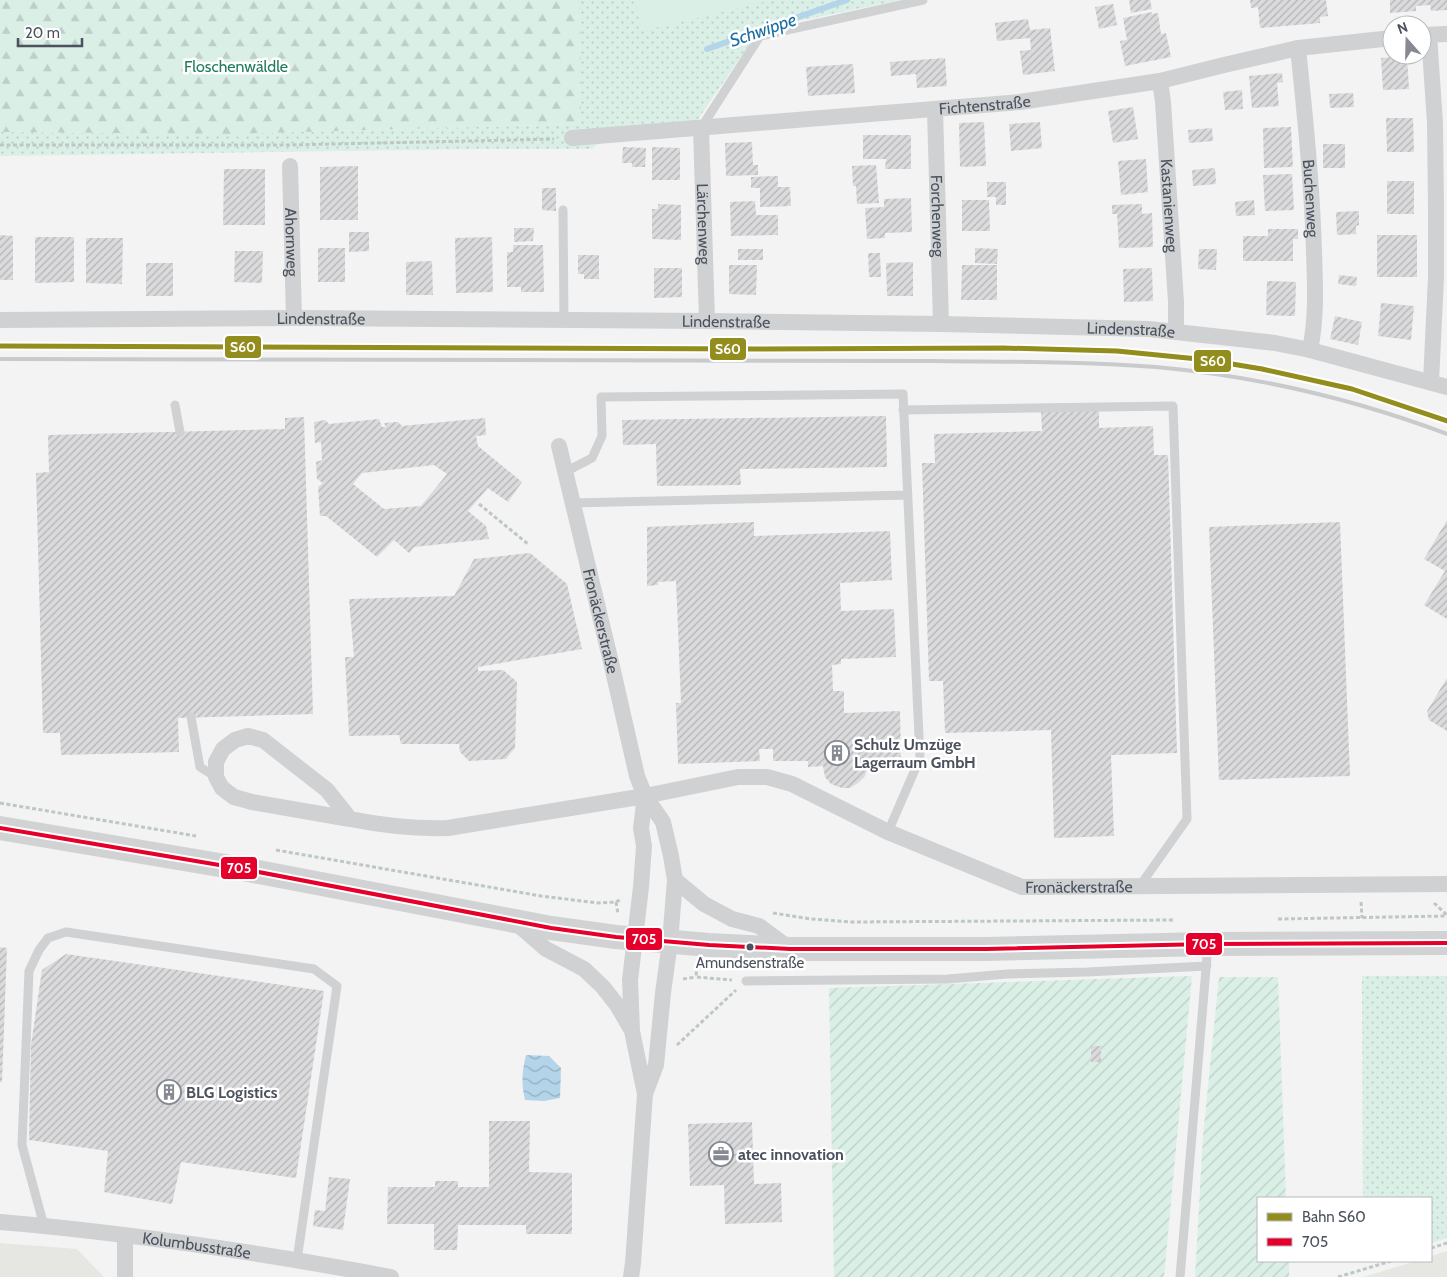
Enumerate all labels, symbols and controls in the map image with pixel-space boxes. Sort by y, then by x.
water label: Schwippe [727,8,799,52]
scale bar [18,15,81,47]
north arrow [1382,15,1432,65]
text: N [1395,18,1410,38]
text: 20 m [25,24,60,42]
park label: Floschenwäldle [184,57,288,76]
street label: Fichtenstraße [938,91,1032,118]
street label: Kastanienweg [1157,158,1182,254]
street label: Buchenweg [1299,158,1323,239]
street label: Forchenweg [927,175,949,258]
street label: Lärchenweg [693,183,715,266]
street label: Ahornweg [282,207,302,278]
street label: Lindenstraße [277,308,365,328]
street label: Lindenstraße [682,311,770,331]
street label: Lindenstraße [1086,318,1176,341]
line badge: S60 [224,335,262,359]
line badge: S60 [709,337,747,361]
text: S60 [230,338,256,356]
text: S60 [715,340,741,358]
line badge: S60 [1193,349,1232,373]
text: S60 [1200,352,1226,370]
street label: Fronäckerstraße [579,567,623,675]
place label: Schulz Umzüge Lagerraum GmbH [854,735,976,772]
building icon: Schulz Umzüge Lagerraum GmbH [824,740,850,766]
line badge: 705 [220,856,258,880]
text: 705 [227,859,251,877]
street label: Fronäckerstraße [1025,877,1133,896]
line badge: 705 [625,927,663,951]
text: 705 [632,930,656,948]
line badge: 705 [1185,932,1223,956]
text: 705 [1192,935,1216,953]
marker: Amundsenstraße [745,942,755,952]
place label: Amundsenstraße [696,954,805,972]
building icon: BLG Logistics [156,1079,182,1105]
place label: BLG Logistics [186,1083,278,1102]
office icon: atec innovation [708,1141,734,1167]
place label: atec innovation [738,1145,844,1164]
legend [1257,1197,1432,1262]
text: Bahn S60 [1302,1208,1366,1226]
street label: Kolumbusstraße [141,1228,252,1262]
text: 705 [1302,1233,1328,1251]

